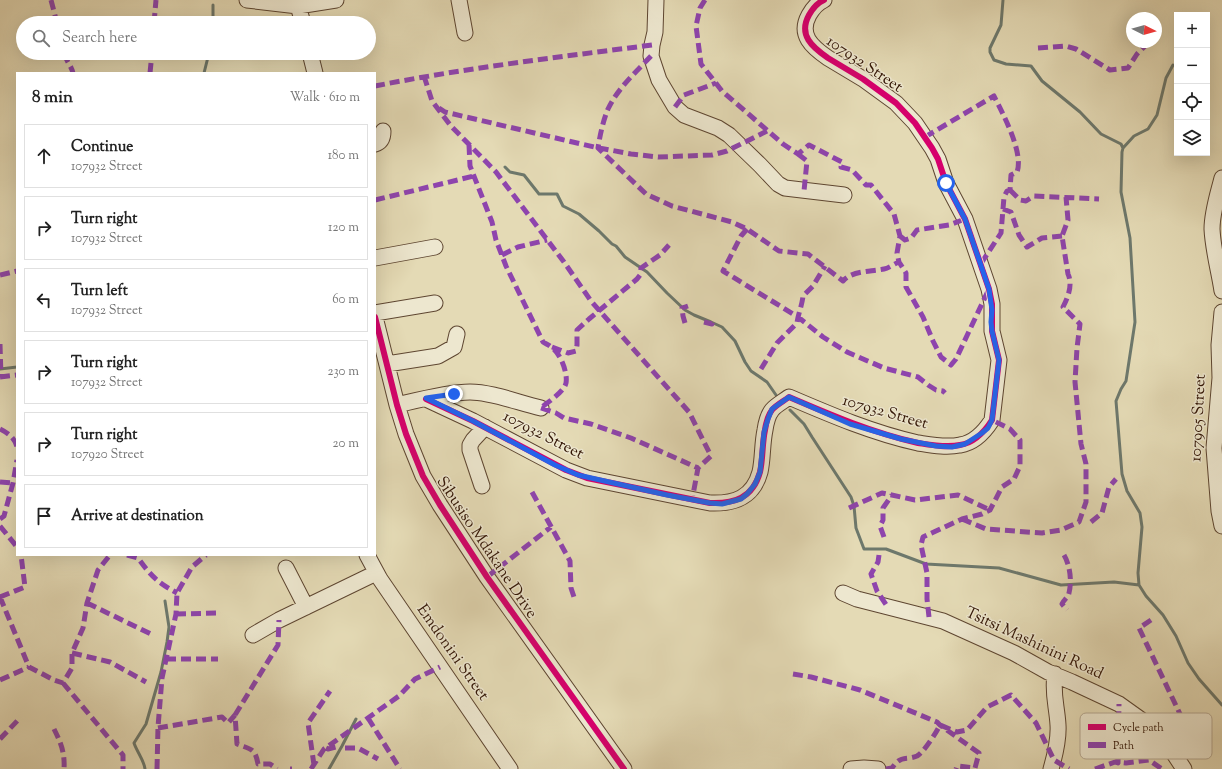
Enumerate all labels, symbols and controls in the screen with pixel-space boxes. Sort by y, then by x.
north arrow [1126,12,1162,48]
map controls [1174,12,1210,156]
button: + [1174,12,1210,48]
search box [16,16,376,60]
icon: search [30,27,52,49]
text: Search here [62,28,137,49]
street label: 107932 Street [821,31,907,99]
button: − [1174,48,1210,84]
button: locate [1174,84,1210,120]
text: 8 min [32,86,73,110]
text: Walk · 610 m [290,89,360,107]
button: layers [1174,120,1210,156]
text: Continue [71,137,133,158]
icon: ahead [33,145,55,167]
text: 180 m [328,147,359,165]
text: 107932 Street [71,158,142,176]
route start [937,174,955,192]
text: Turn right [71,209,137,230]
icon: right [33,217,55,239]
text: 120 m [328,219,359,237]
text: 107932 Street [71,230,142,248]
text: Turn left [71,281,128,302]
icon: left [33,289,55,311]
text: 60 m [332,291,359,309]
text: 107932 Street [71,302,142,320]
text: Turn right [71,353,137,374]
icon: right [33,361,55,383]
text: 230 m [327,363,359,381]
street label: 107905 Street [1185,373,1213,462]
text: 107932 Street [71,374,142,392]
route end [445,385,463,403]
street label: 107932 Street [840,390,931,436]
street label: 107932 Street [499,406,588,466]
text: Turn right [71,425,137,446]
icon: right [33,433,55,455]
text: 20 m [333,435,359,453]
text: 107920 Street [71,446,144,464]
street label: Sibusiso Mdakane Drive [430,472,542,624]
icon: arrive [33,505,55,527]
text: Arrive at destination [71,506,204,527]
street label: Emdonini Street [410,600,494,706]
street label: Tsitsi Mashinini Road [961,602,1107,686]
legend [1080,713,1212,759]
text: Cycle path [1113,720,1164,736]
text: Path [1113,738,1135,754]

